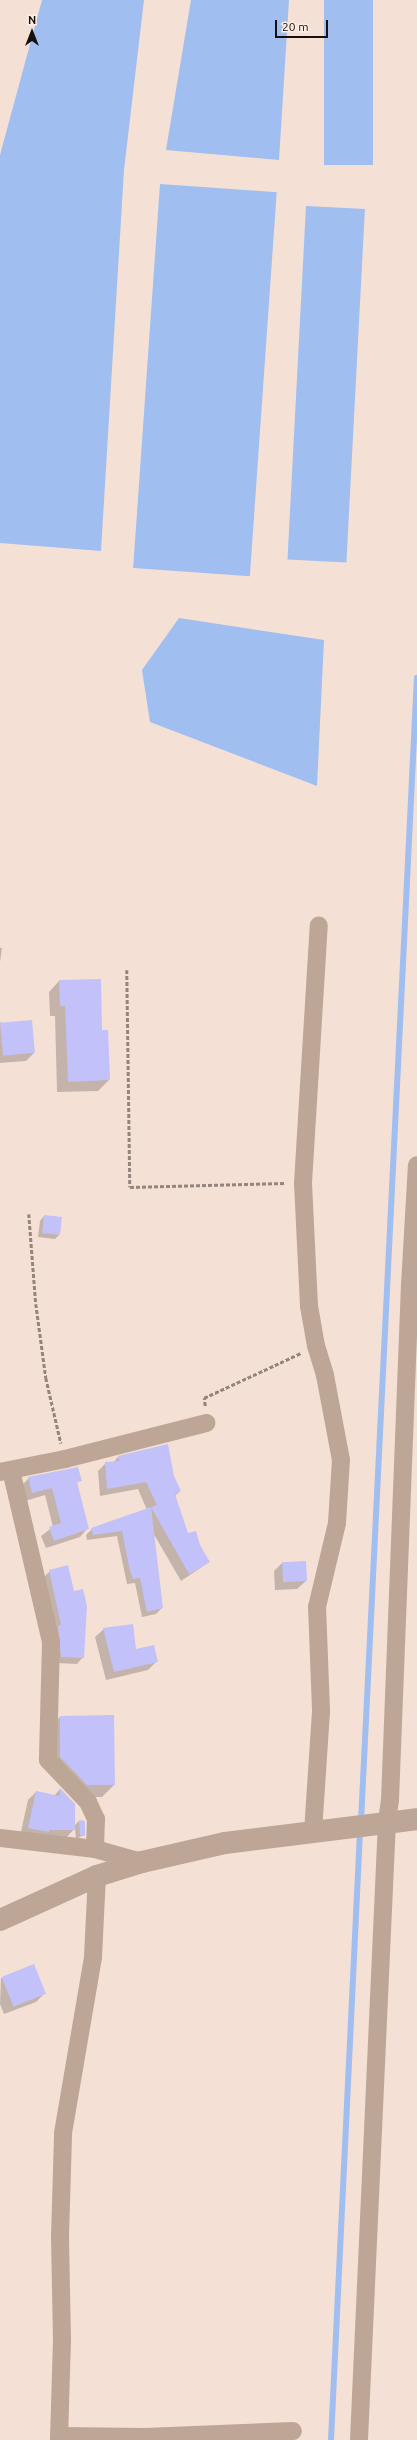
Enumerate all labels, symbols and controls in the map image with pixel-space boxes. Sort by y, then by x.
north arrow [12,12,52,52]
scale bar [277,12,330,38]
text: N [28,14,36,26]
text: 20 m [282,20,309,33]

